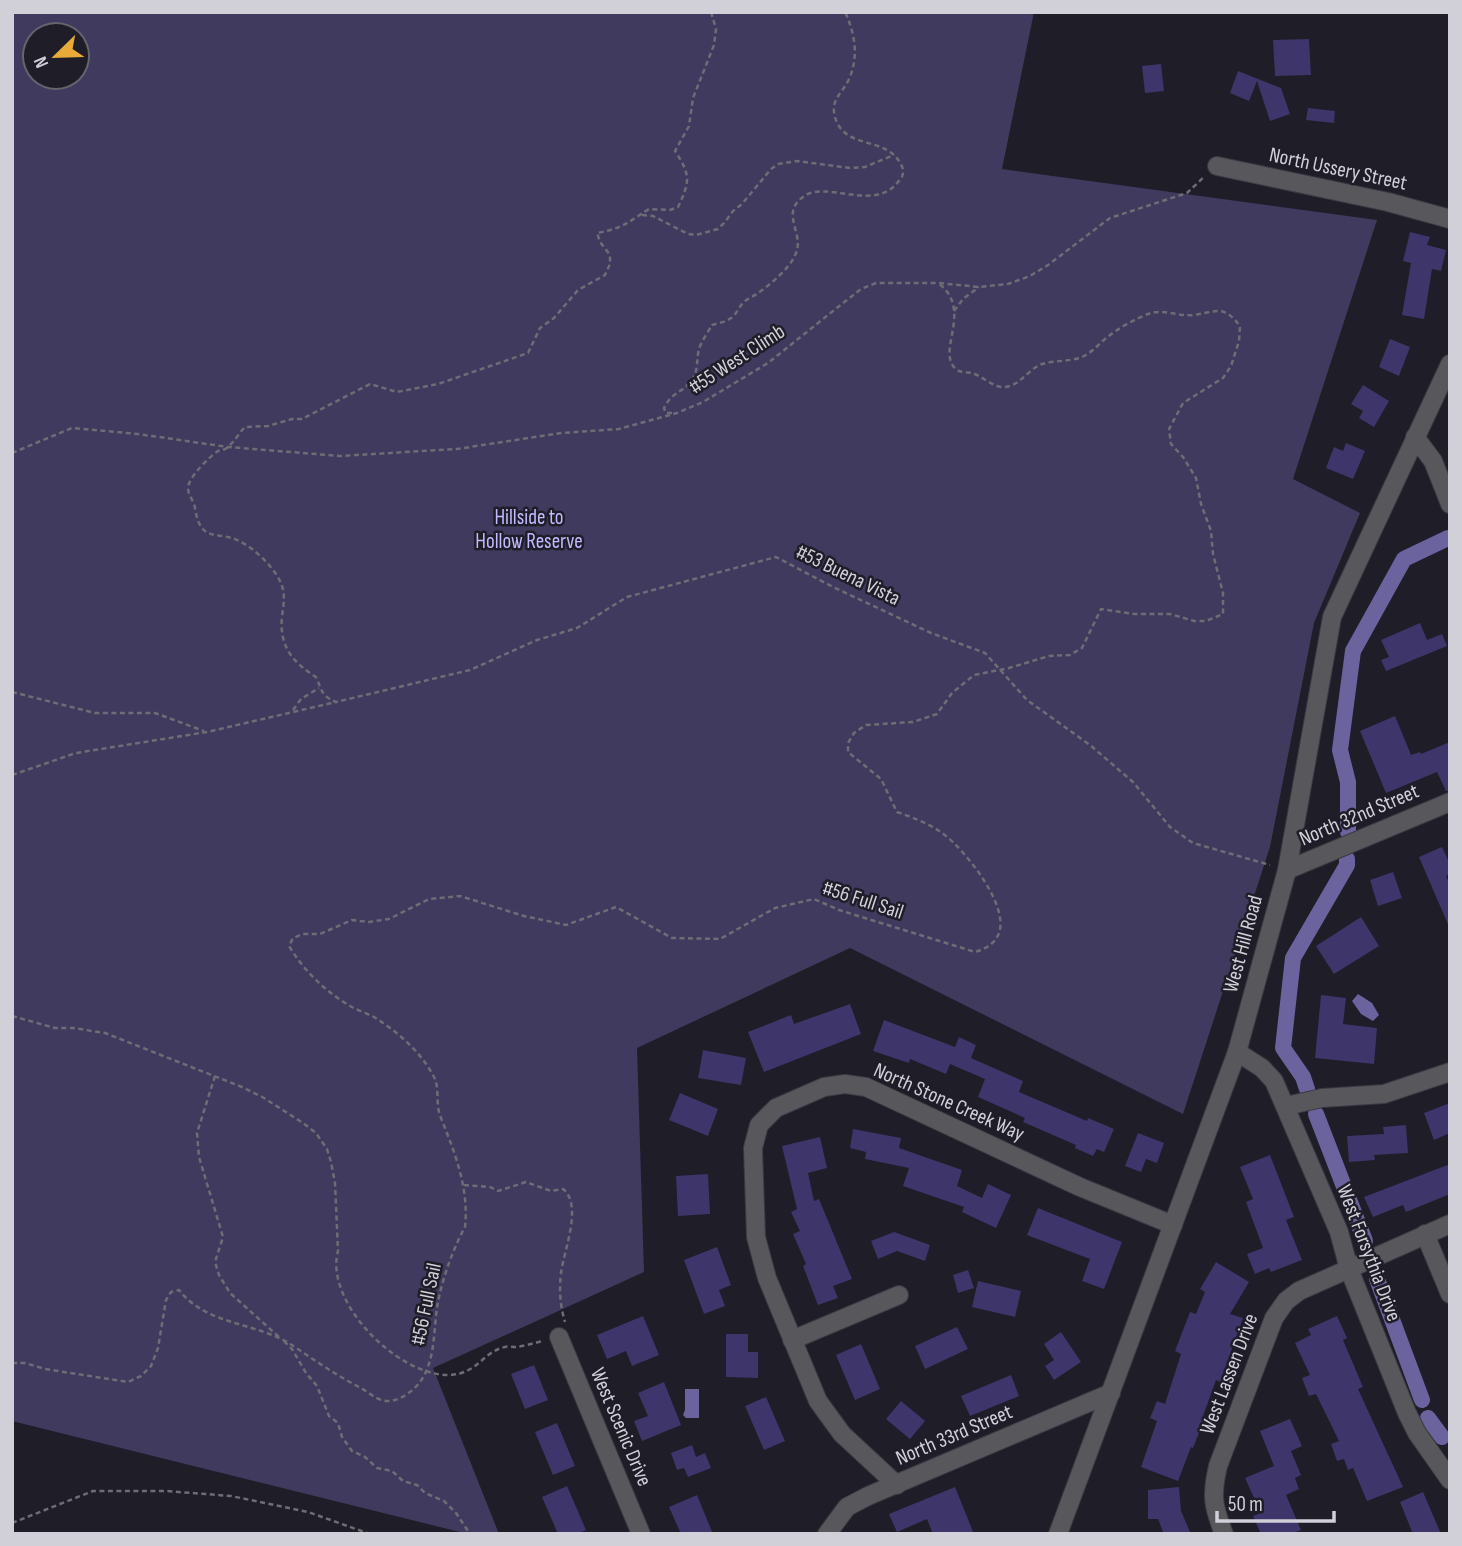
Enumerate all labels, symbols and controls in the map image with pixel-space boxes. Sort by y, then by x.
north arrow [21,21,91,91]
text: N [29,53,54,71]
street label: North Ussery Street [1267,142,1409,196]
street label: #55 West Climb [684,319,790,399]
park label: Hillside to Hollow Reserve [475,505,583,554]
street label: #53 Buena Vista [792,539,904,611]
street label: North 32nd Street [1296,779,1422,851]
street label: #56 Full Sail [820,875,906,925]
street label: West Hill Road [1218,893,1268,995]
street label: North Stone Creek Way [870,1058,1028,1146]
street label: West Forsythia Drive [1331,1181,1407,1325]
street label: #56 Full Sail [405,1261,447,1347]
street label: West Lassen Drive [1195,1310,1263,1438]
street label: West Scenic Drive [585,1364,657,1490]
street label: North 33rd Street [892,1399,1016,1471]
scale bar [1217,1480,1334,1524]
text: 50 m [1228,1492,1263,1517]

